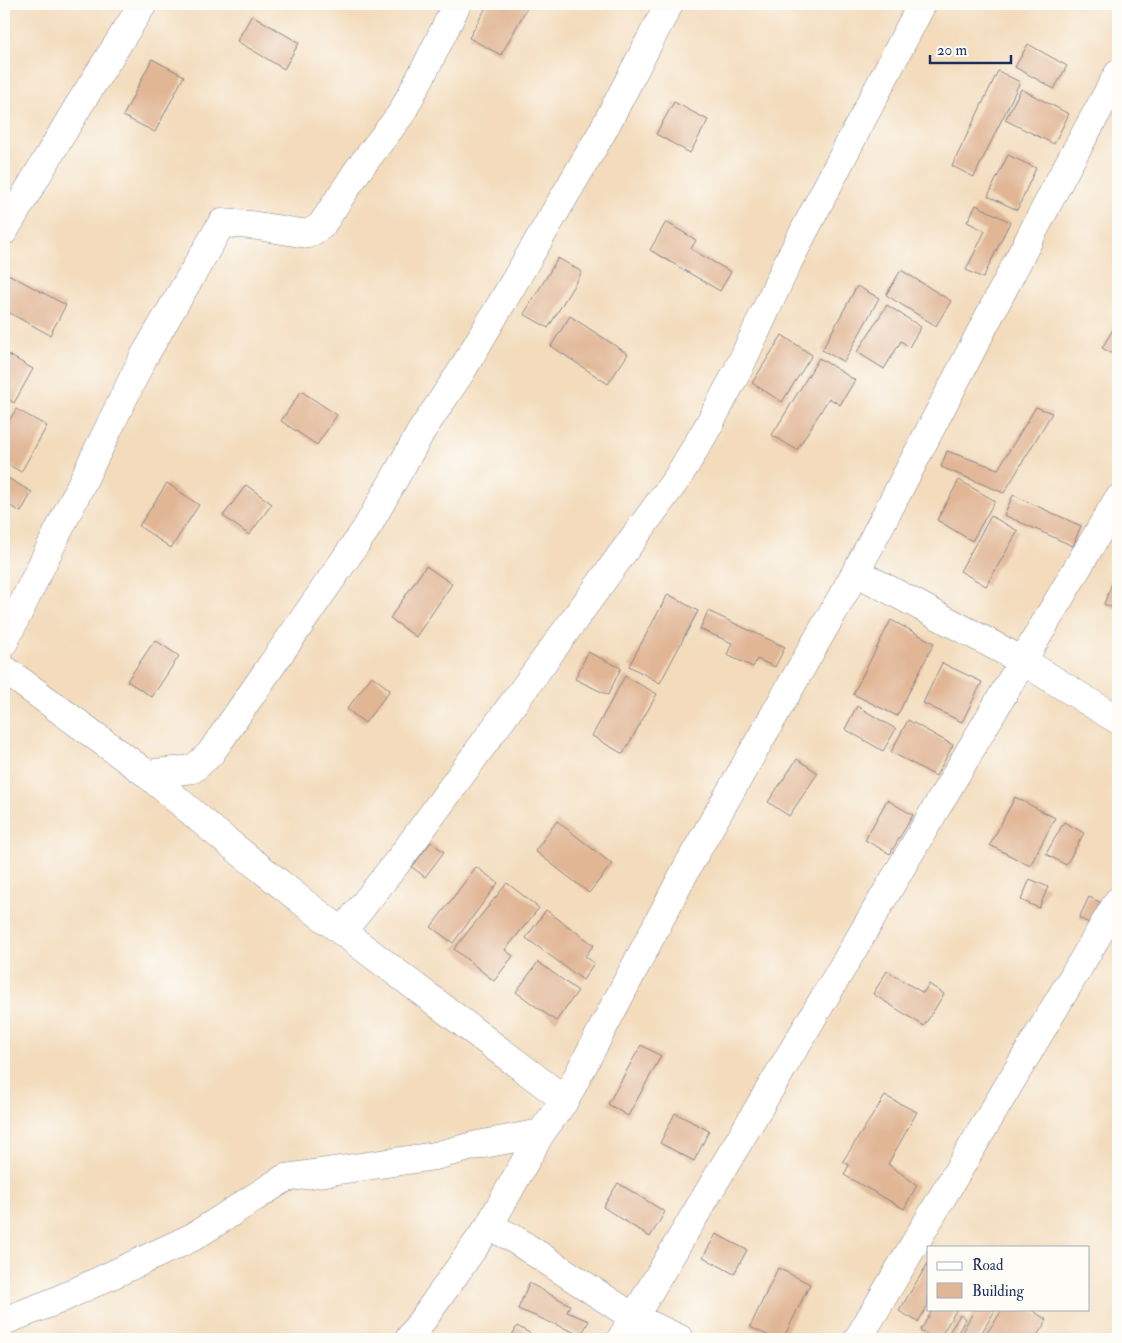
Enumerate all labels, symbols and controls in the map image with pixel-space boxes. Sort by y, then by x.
scale bar [930,32,1011,64]
text: 20 m [937,41,967,60]
legend [927,1246,1090,1310]
text: Road [972,1256,1004,1275]
text: Building [972,1282,1024,1301]

